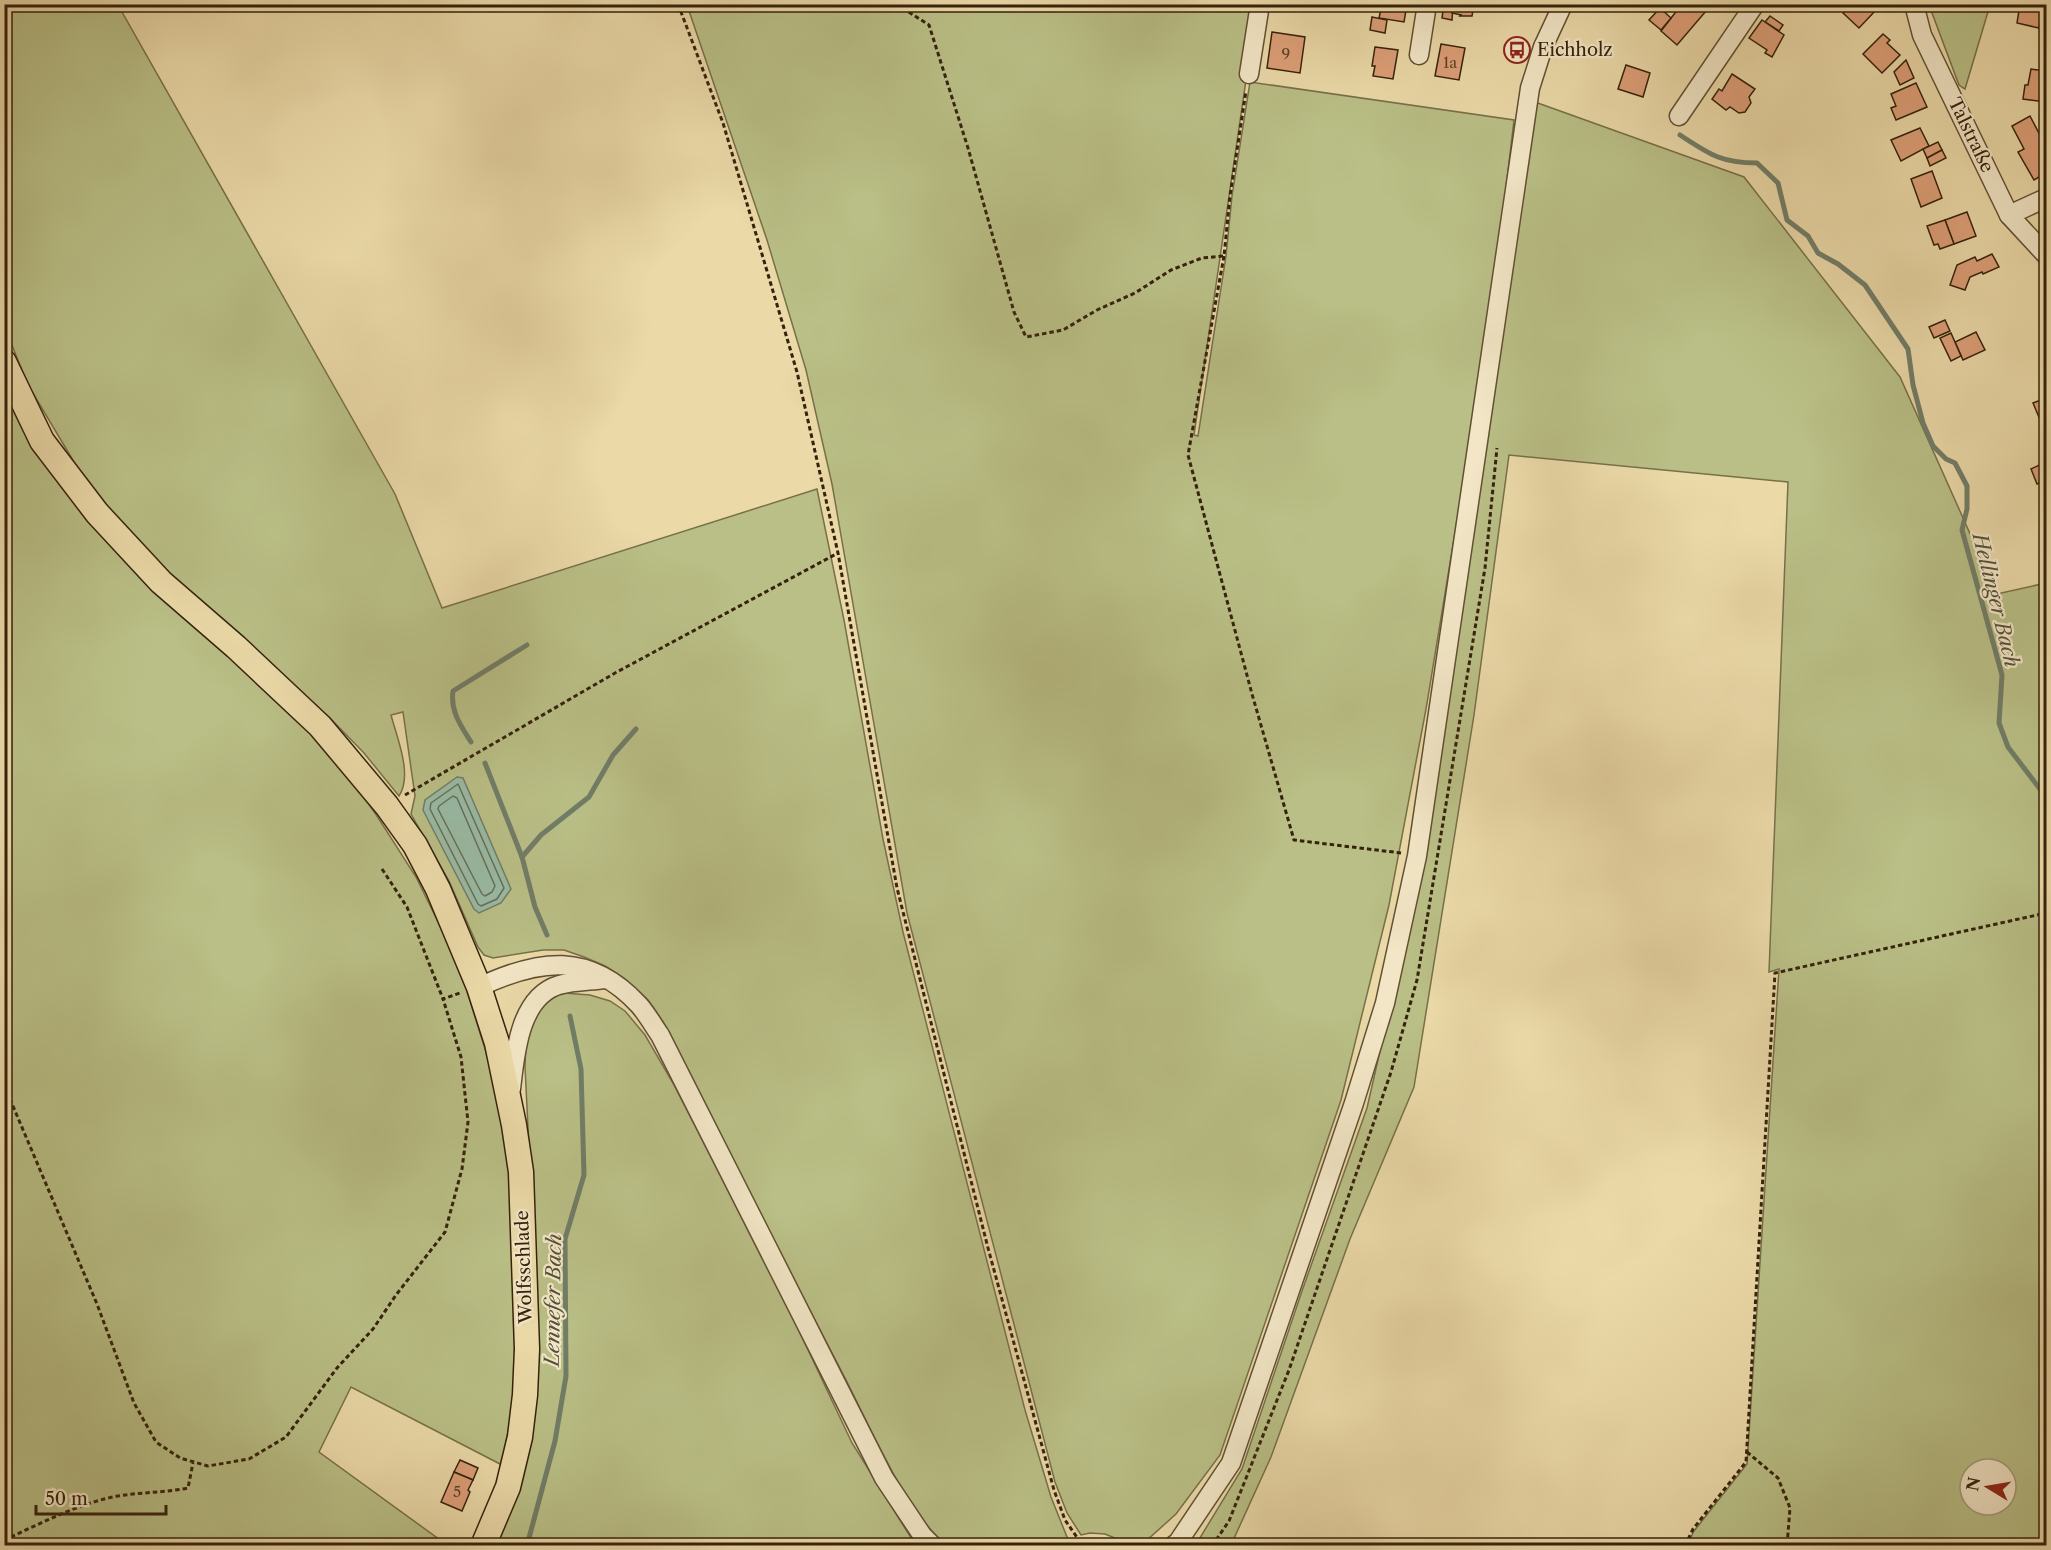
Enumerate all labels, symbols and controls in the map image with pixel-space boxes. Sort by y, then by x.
bus stop icon: Eichholz [1502,35,1532,65]
place label: Eichholz [1537,39,1613,61]
house number: 9 [1282,44,1290,63]
house number: 1a [1443,53,1457,72]
street label: Talstraße [1944,94,1998,176]
water label: Hellinger Bach [1967,528,2024,670]
street label: Wolfsschlade [511,1210,537,1325]
water label: Lennefer Bach [540,1234,566,1368]
north arrow [1958,1457,2018,1517]
text: N [1962,1475,1984,1493]
scale bar [36,1478,166,1516]
house number: 5 [453,1482,461,1501]
text: 50 m [45,1488,88,1510]

